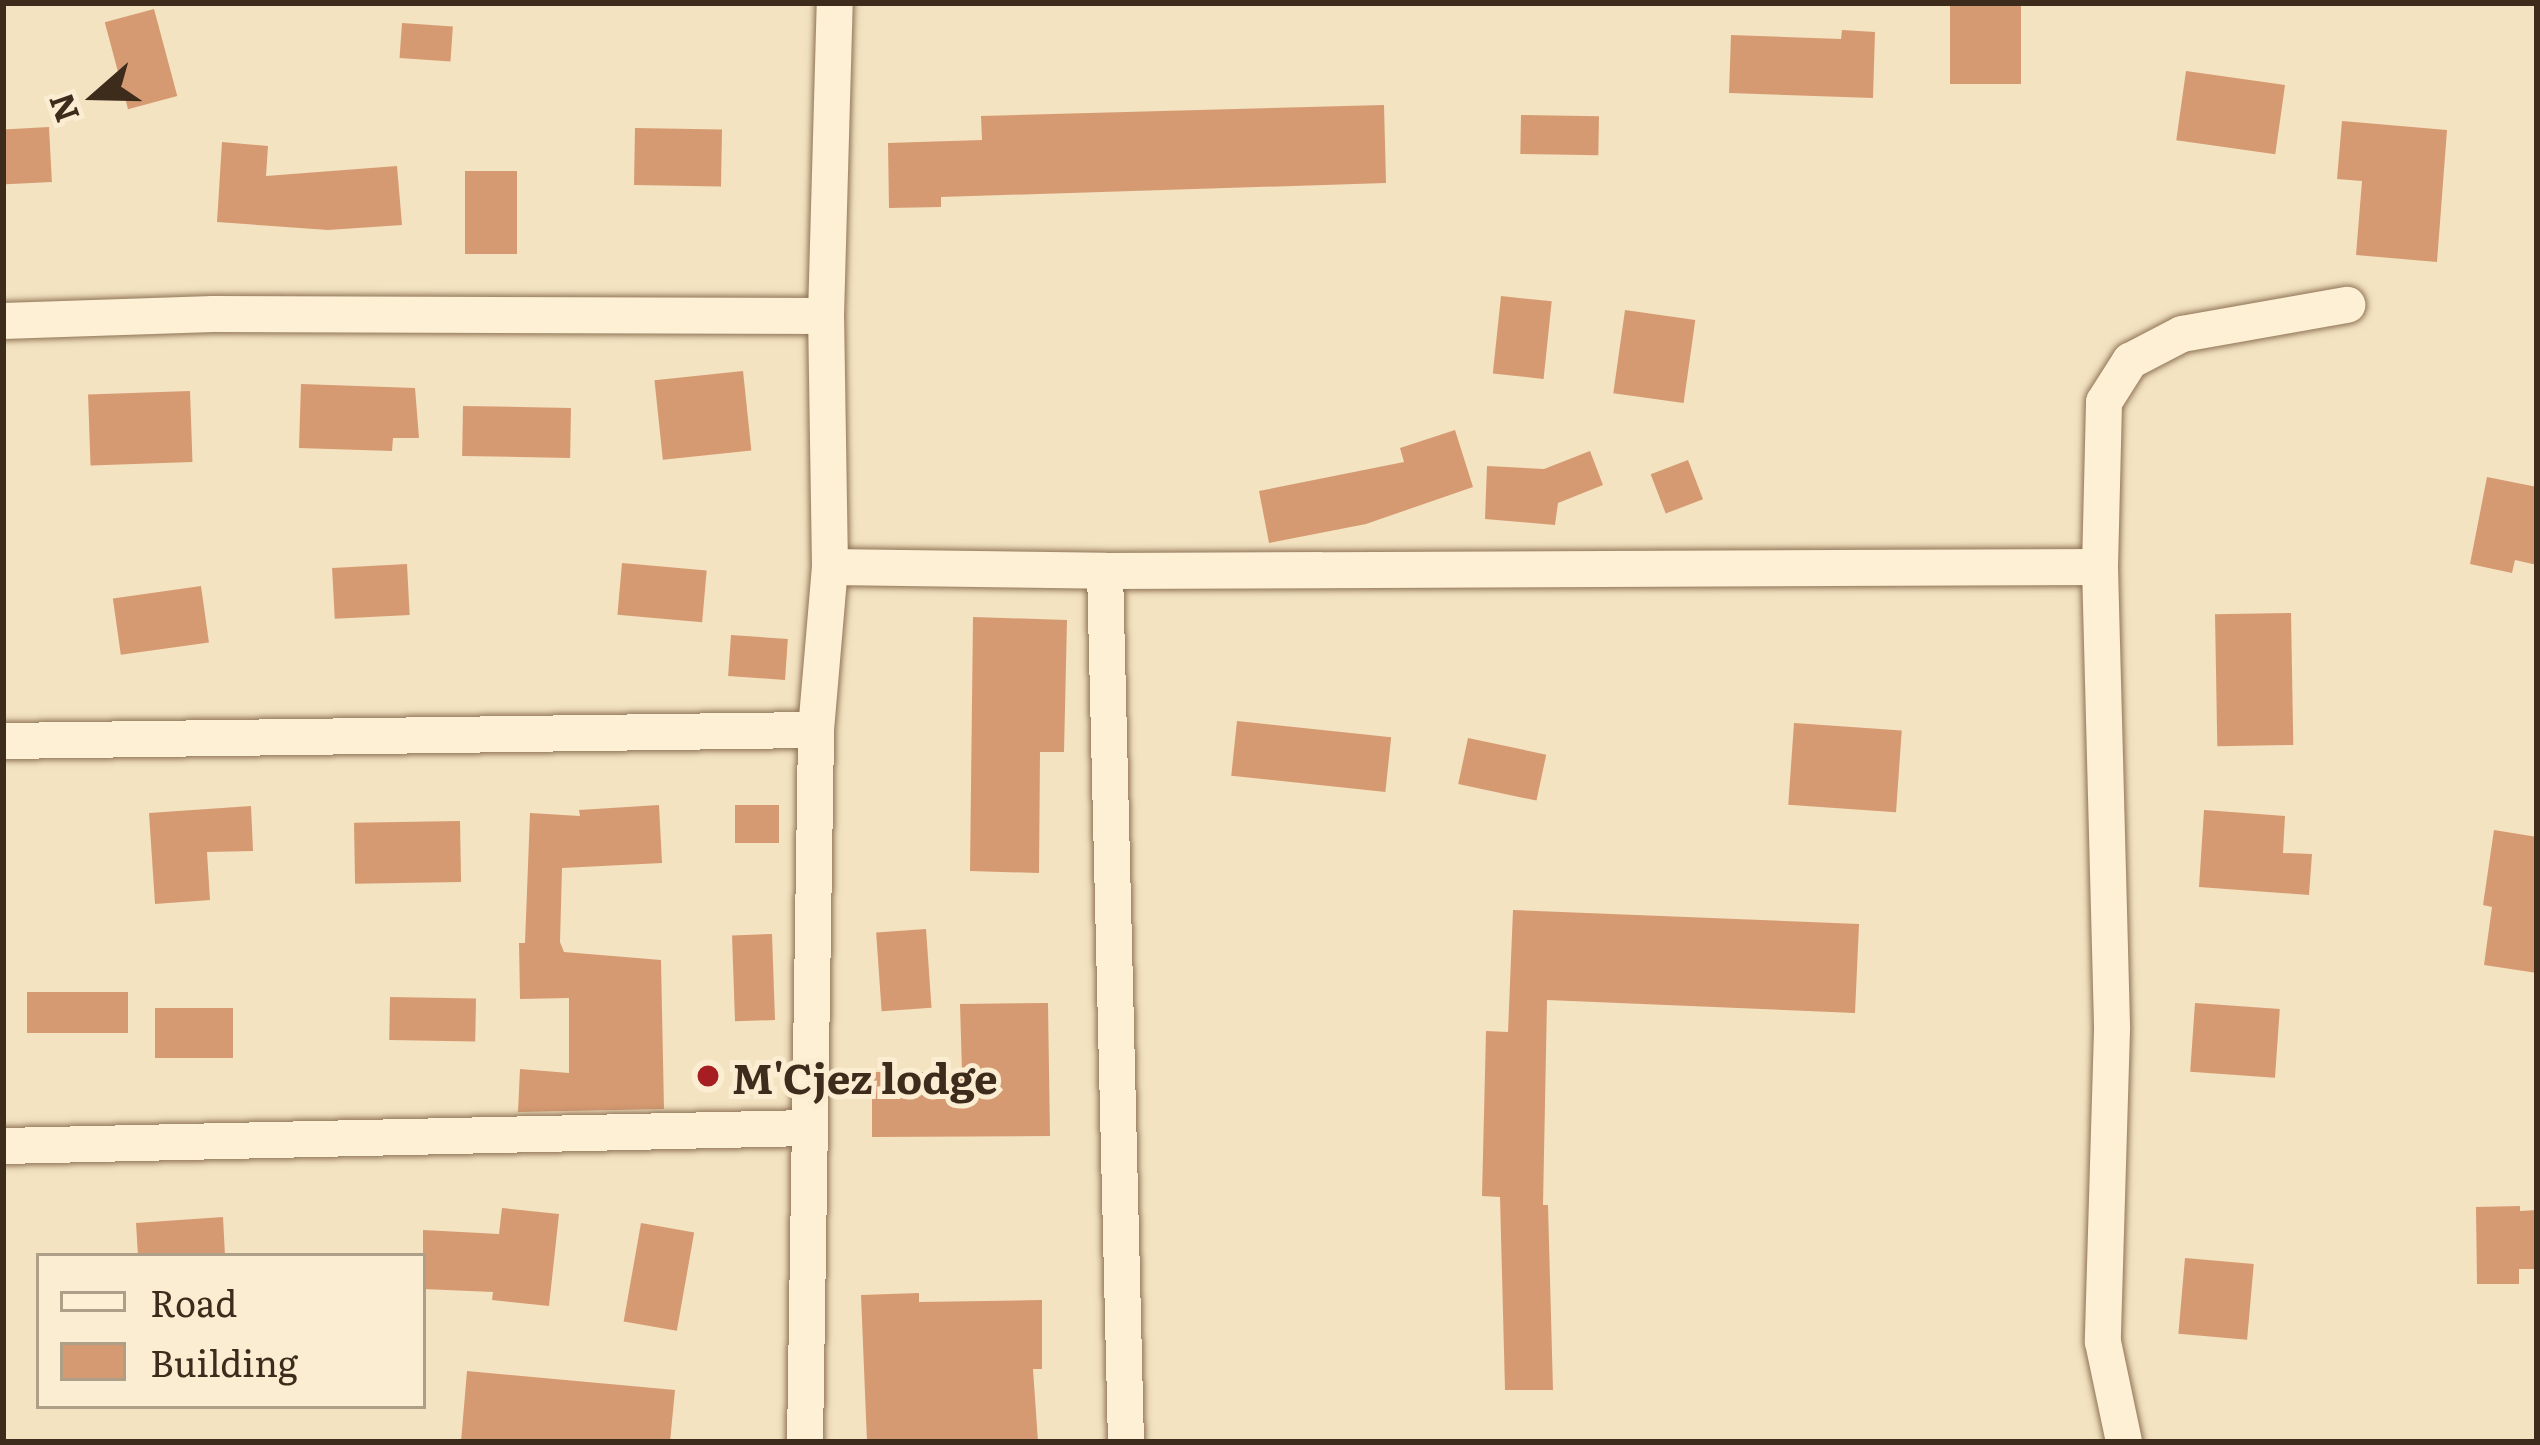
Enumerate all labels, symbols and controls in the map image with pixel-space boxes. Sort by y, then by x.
north arrow [36,36,156,156]
text: N [34,87,89,130]
place label: M'Cjez lodge [732,1051,998,1101]
marker: M'Cjez lodge [695,1063,721,1089]
legend [36,1253,426,1409]
text: Road [150,1275,237,1328]
text: Building [150,1335,298,1388]

